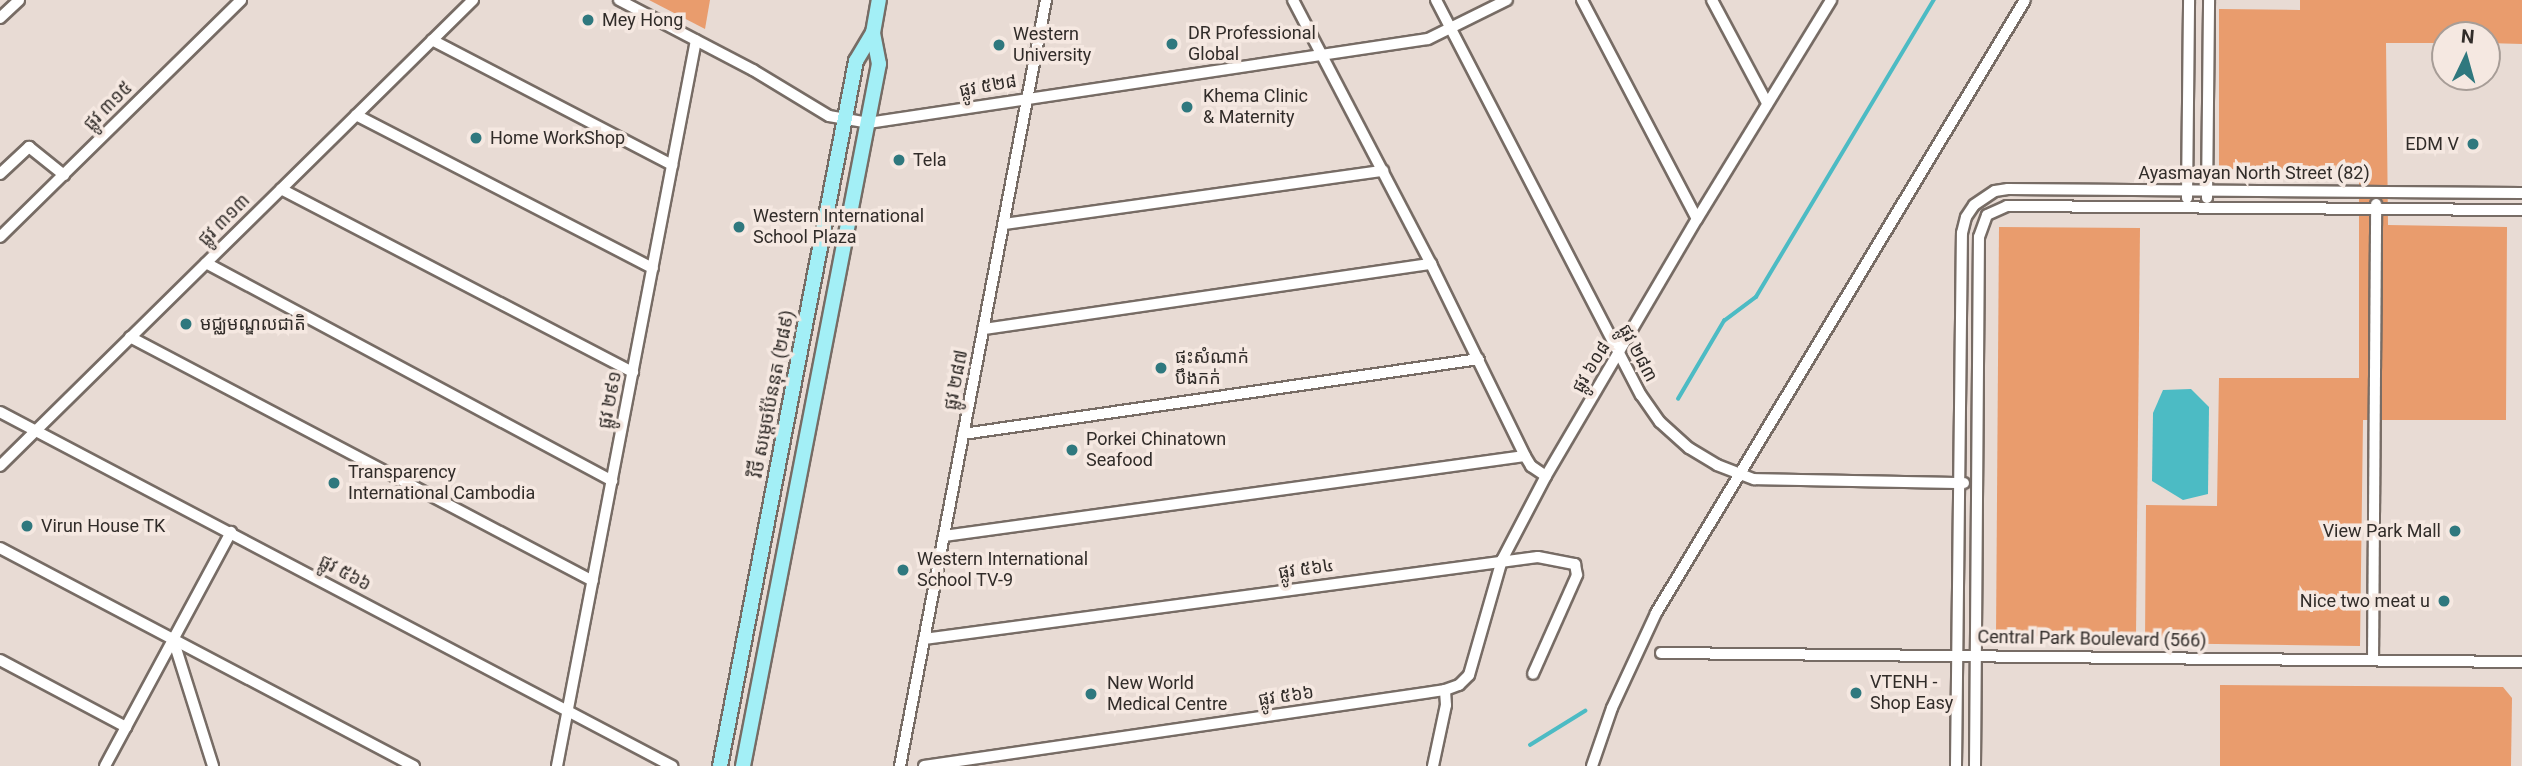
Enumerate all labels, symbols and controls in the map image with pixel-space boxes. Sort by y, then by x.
place label: Mey Hong [602,9,683,31]
marker: Mey Hong [580,12,596,28]
north arrow [2431,21,2501,91]
place label: DR Professional Global [1188,23,1316,66]
place label: Western University [1013,24,1091,66]
text: N [2460,25,2475,49]
marker: DR Professional Global [1162,34,1182,54]
marker: Western University [991,37,1007,53]
street label: ផ្លូវ ៥២៨ [957,70,1019,102]
street label: ផ្លូវ ៣១៥ [79,77,137,135]
place label: Khema Clinic & Maternity [1203,86,1308,128]
marker: Khema Clinic & Maternity [1177,97,1197,117]
place label: Home WorkShop [490,127,625,149]
marker: Home WorkShop [468,130,484,146]
place label: EDM V [2405,133,2459,155]
marker: EDM V [2465,136,2481,152]
place label: Tela [913,149,947,171]
marker: Tela [891,152,907,168]
street label: Ayasmayan North Street (82) [2138,162,2370,184]
street label: ផ្លូវ ៣១៣ [194,190,254,250]
place label: Western International School Plaza [753,206,924,248]
marker: Western International School Plaza [731,219,747,235]
street label: វិថី សម្តេចប៉ែននុត (២៨៩) [745,308,799,480]
place label: មជ្ឈមណ្ឌលជាតិ [200,313,306,335]
marker: មជ្ឈមណ្ឌលជាតិ [178,316,194,332]
street label: ផ្លូវ ២៨៣ [1614,320,1662,386]
street label: ផ្លូវ ៦០៨ [1567,337,1615,397]
place label: ផ្ទះសំណាក់ បឹងកក់ [1175,347,1249,390]
street label: ផ្លូវ ២៨៧ [940,348,972,412]
marker: ផ្ទះសំណាក់ បឹងកក់ [1153,360,1169,376]
street label: ផ្លូវ ២៩១ [594,369,626,431]
place label: Porkei Chinatown Seafood [1086,429,1226,472]
marker: Porkei Chinatown Seafood [1064,442,1080,458]
place label: Transparency International Cambodia [348,462,535,504]
marker: Transparency International Cambodia [326,475,342,491]
place label: Virun House TK [41,515,166,537]
marker: Virun House TK [19,518,35,534]
place label: View Park Mall [2323,520,2441,542]
marker: View Park Mall [2447,523,2463,539]
place label: Western International School TV-9 [917,549,1088,592]
street label: ផ្លូវ ៥៦៦ [315,550,375,596]
street label: ផ្លូវ ៥៦៤ [1277,554,1335,584]
marker: Western International School TV-9 [895,562,911,578]
place label: Nice two meat u [2300,590,2430,612]
marker: Nice two meat u [2436,593,2452,609]
street label: Central Park Boulevard (566) [1977,626,2207,652]
place label: VTENH - Shop Easy [1870,672,1953,714]
place label: New World Medical Centre [1107,673,1227,716]
street label: ផ្លូវ ៥៦៦ [1257,681,1315,711]
marker: New World Medical Centre [1081,684,1101,704]
marker: VTENH - Shop Easy [1848,685,1864,701]

